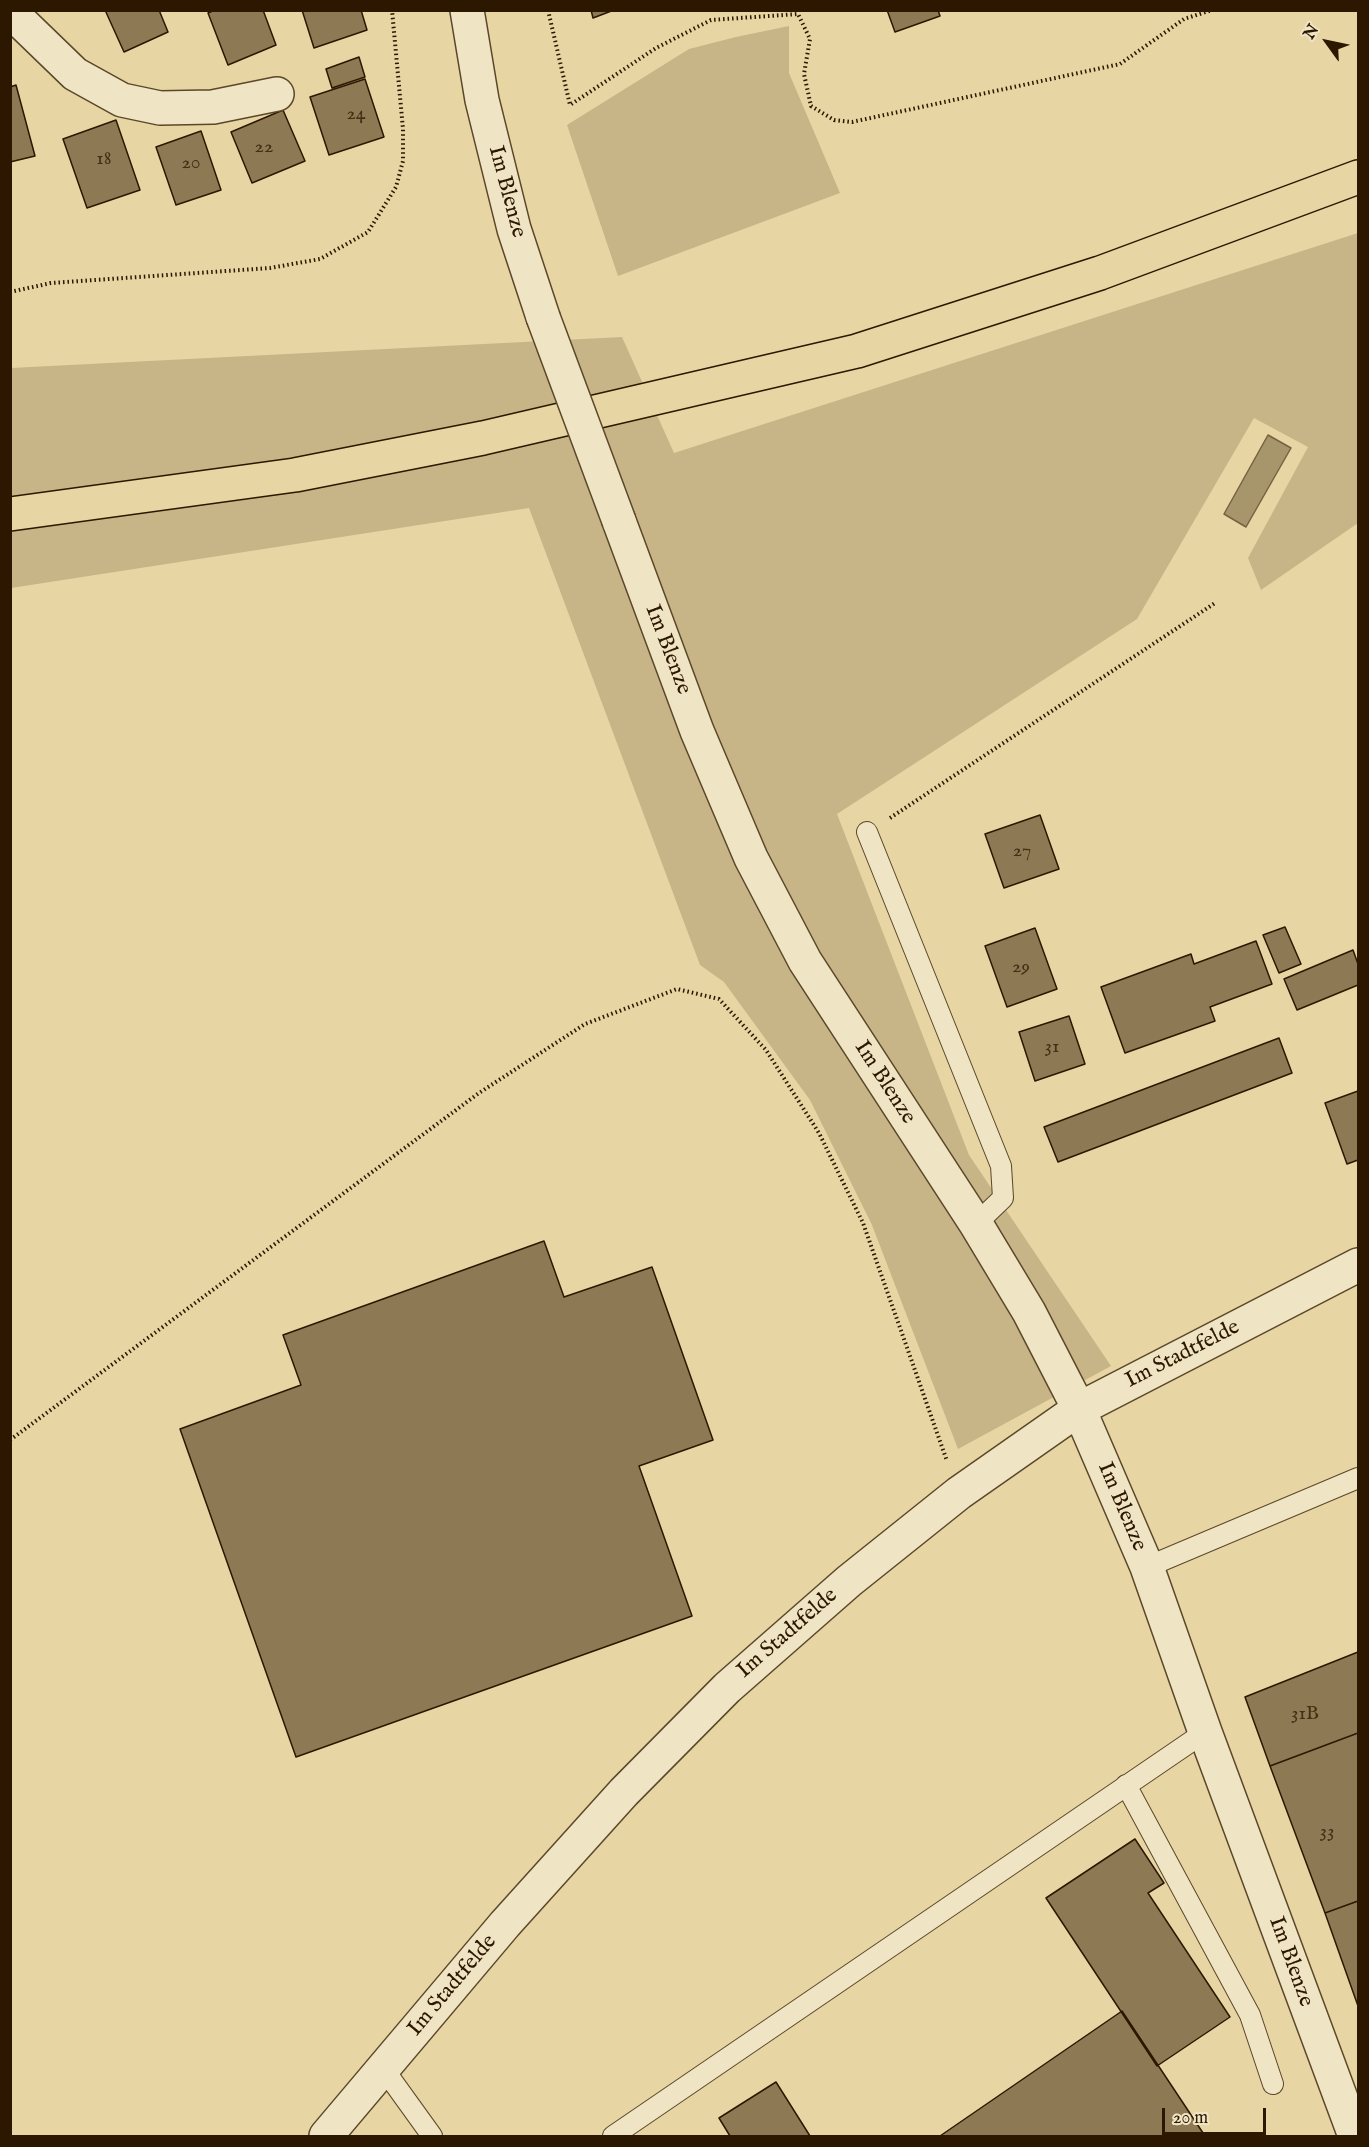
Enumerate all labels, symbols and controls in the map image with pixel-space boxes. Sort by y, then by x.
north arrow [1297,12,1357,72]
text: N [1300,21,1324,43]
house number: 24 [346,103,366,127]
house number: 22 [255,136,273,160]
street label: Im Blenze [481,143,531,241]
house number: 18 [96,148,112,172]
house number: 20 [181,152,201,176]
street label: Im Blenze [638,601,696,699]
house number: 27 [1013,840,1031,864]
house number: 29 [1012,956,1030,980]
street label: Im Blenze [847,1036,921,1130]
house number: 31 [1045,1036,1059,1060]
street label: Im Stadtfelde [1121,1315,1245,1395]
street label: Im Blenze [1091,1459,1151,1555]
street label: Im Stadtfelde [732,1583,844,1685]
house number: 31B [1291,1703,1319,1727]
house number: 33 [1320,1821,1334,1845]
street label: Im Blenze [1262,1913,1318,2011]
street label: Im Stadtfelde [403,1930,503,2042]
scale bar [1165,2096,1268,2134]
text: 20 m [1173,2107,1208,2130]

